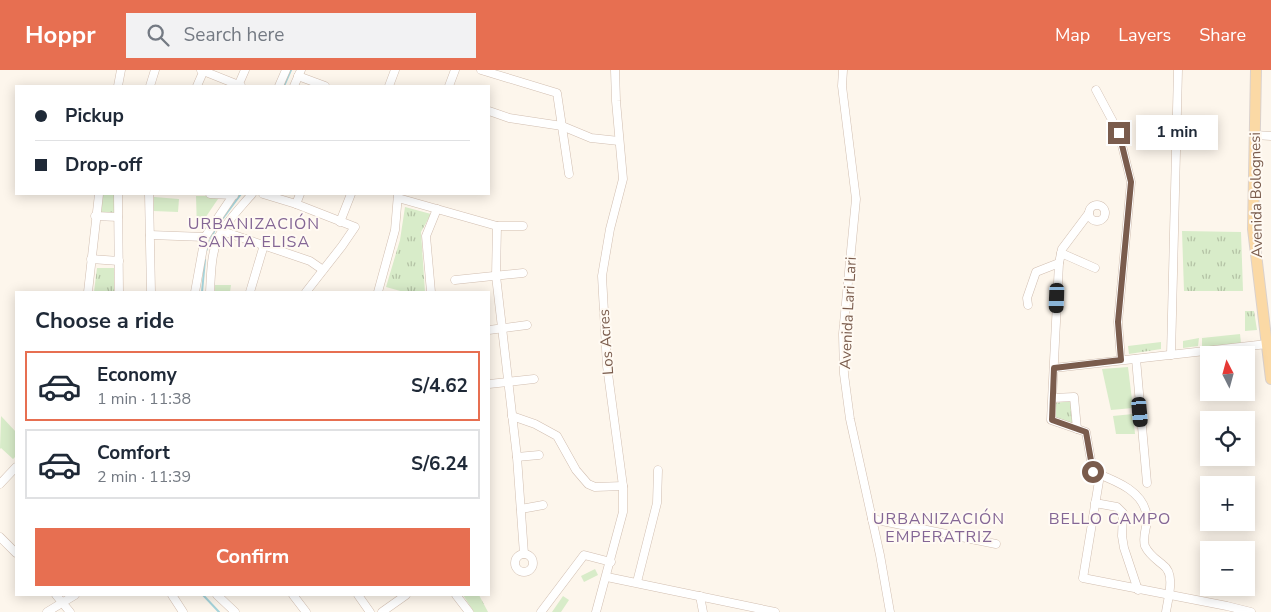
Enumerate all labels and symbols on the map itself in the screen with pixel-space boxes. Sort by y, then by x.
callout: 1 min [1136,116,1219,150]
route end [1108,122,1130,144]
street label: Avenida Bolognesi [1245,132,1267,258]
district label: URBANIZACIÓN SANTA ELISA [188,213,320,253]
street label: Avenida Lari Lari [835,256,861,370]
car [1048,283,1065,313]
street label: Los Acres [594,308,618,376]
north arrow [1200,346,1255,401]
car [1131,396,1148,428]
route start [1082,461,1104,483]
district label: URBANIZACIÓN EMPERATRIZ [873,508,1005,548]
district label: BELLO CAMPO [1049,508,1171,530]

